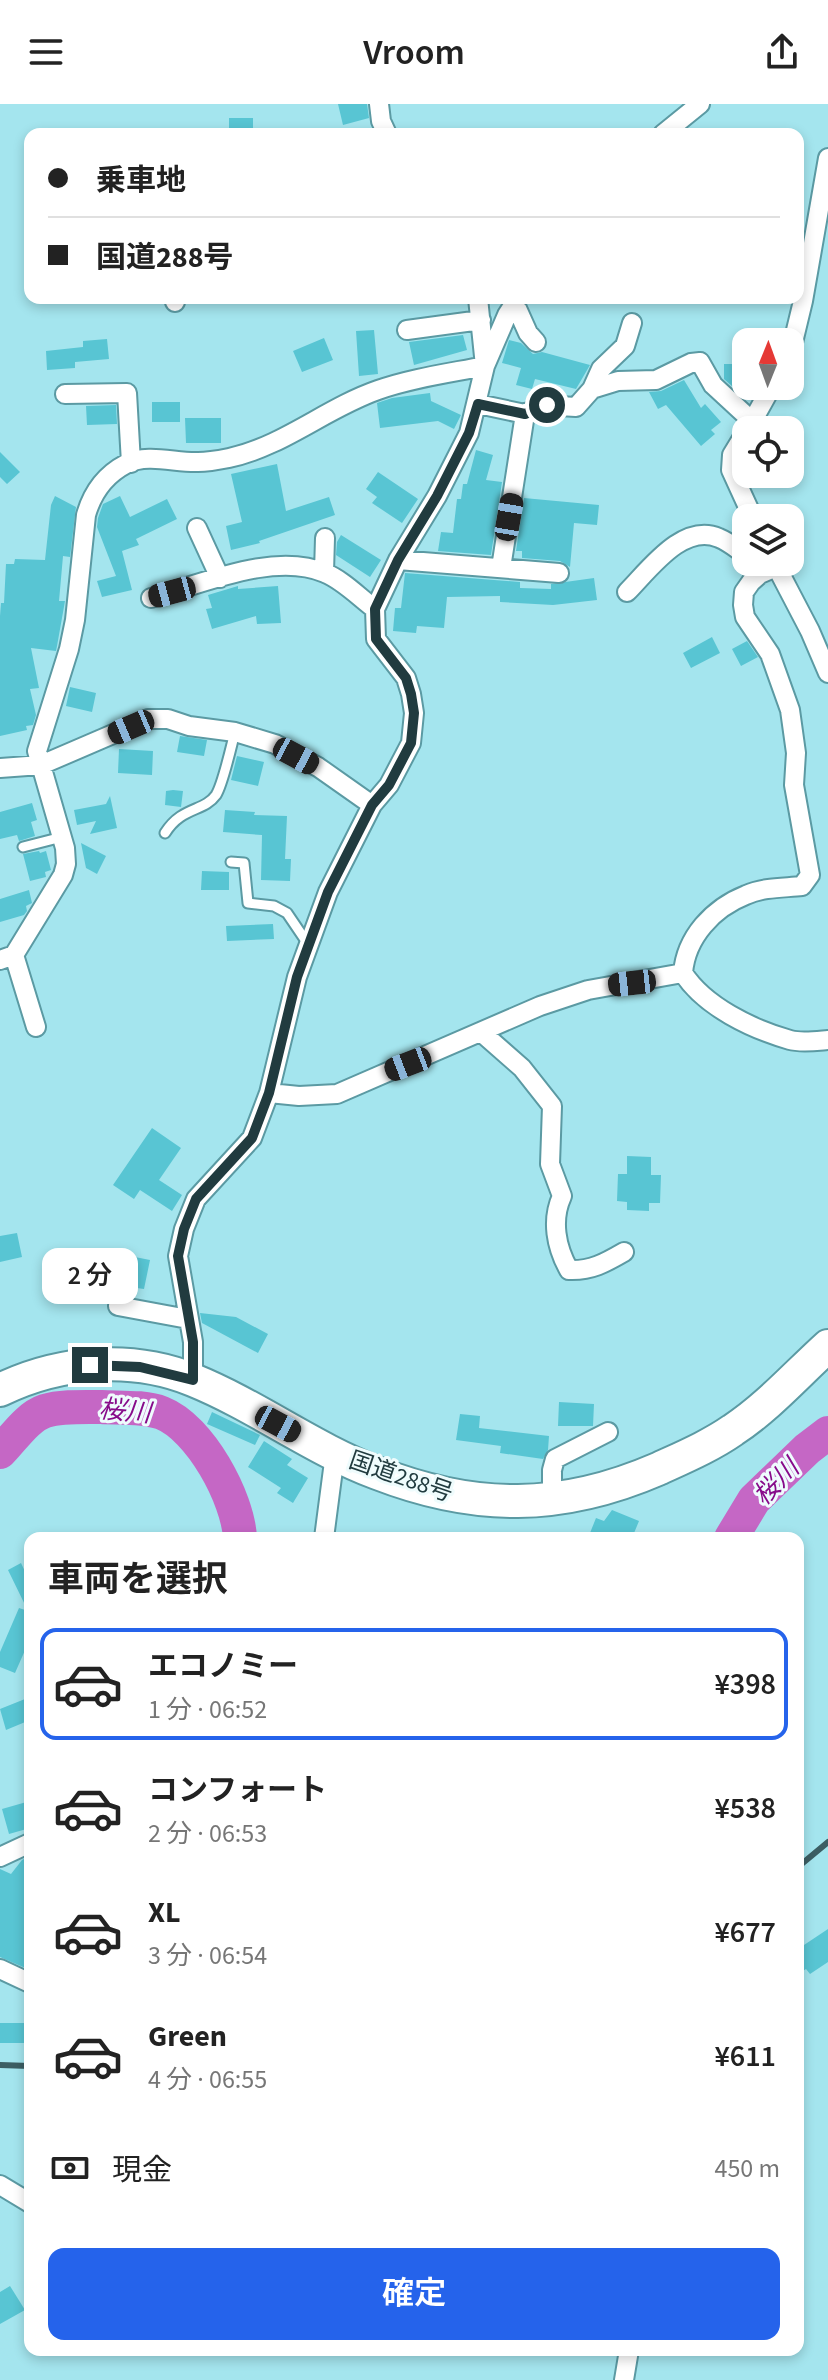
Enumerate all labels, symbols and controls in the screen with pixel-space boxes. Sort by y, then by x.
text: Vroom [363,27,465,78]
icon: menu [24,30,68,74]
icon: share [760,30,804,74]
text: 乗車地 [96,159,186,202]
text: 国道288号 [96,236,234,279]
north arrow [732,328,804,400]
map controls [732,328,804,576]
route start [529,387,565,423]
button: locate [732,416,804,488]
car [493,491,525,543]
button: layers [732,504,804,576]
car [146,574,198,610]
car [104,707,158,747]
car [269,734,323,778]
car [607,969,657,997]
car [381,1044,435,1084]
callout: 2 分 [42,1249,138,1305]
text: 2 分 [68,1257,112,1294]
route end [72,1347,108,1383]
water label: 桜川 [97,1390,155,1432]
car [251,1402,305,1446]
street label: 国道288号 [344,1443,458,1511]
water label: 桜川 [745,1448,810,1513]
text: 車両を選択 [48,1554,228,1605]
text: エコノミー [148,1645,298,1688]
icon: car [52,1648,124,1720]
text: ¥398 [714,1663,776,1706]
text: 1 分 · 06:52 [148,1691,267,1728]
text: コンフォート [148,1769,327,1812]
icon: car [52,1772,124,1844]
text: ¥538 [714,1787,776,1830]
text: 2 分 · 06:53 [148,1815,267,1852]
text: XL [148,1891,181,1934]
icon: car [52,1896,124,1968]
text: ¥677 [714,1911,776,1954]
text: 3 分 · 06:54 [148,1937,267,1974]
text: Green [148,2015,227,2058]
icon: car [52,2020,124,2092]
text: ¥611 [714,2035,776,2078]
text: 4 分 · 06:55 [148,2061,267,2098]
icon: cash [48,2146,92,2190]
text: 現金 [112,2149,172,2192]
text: 450 m [714,2150,780,2187]
button: 確定 [48,2248,780,2340]

